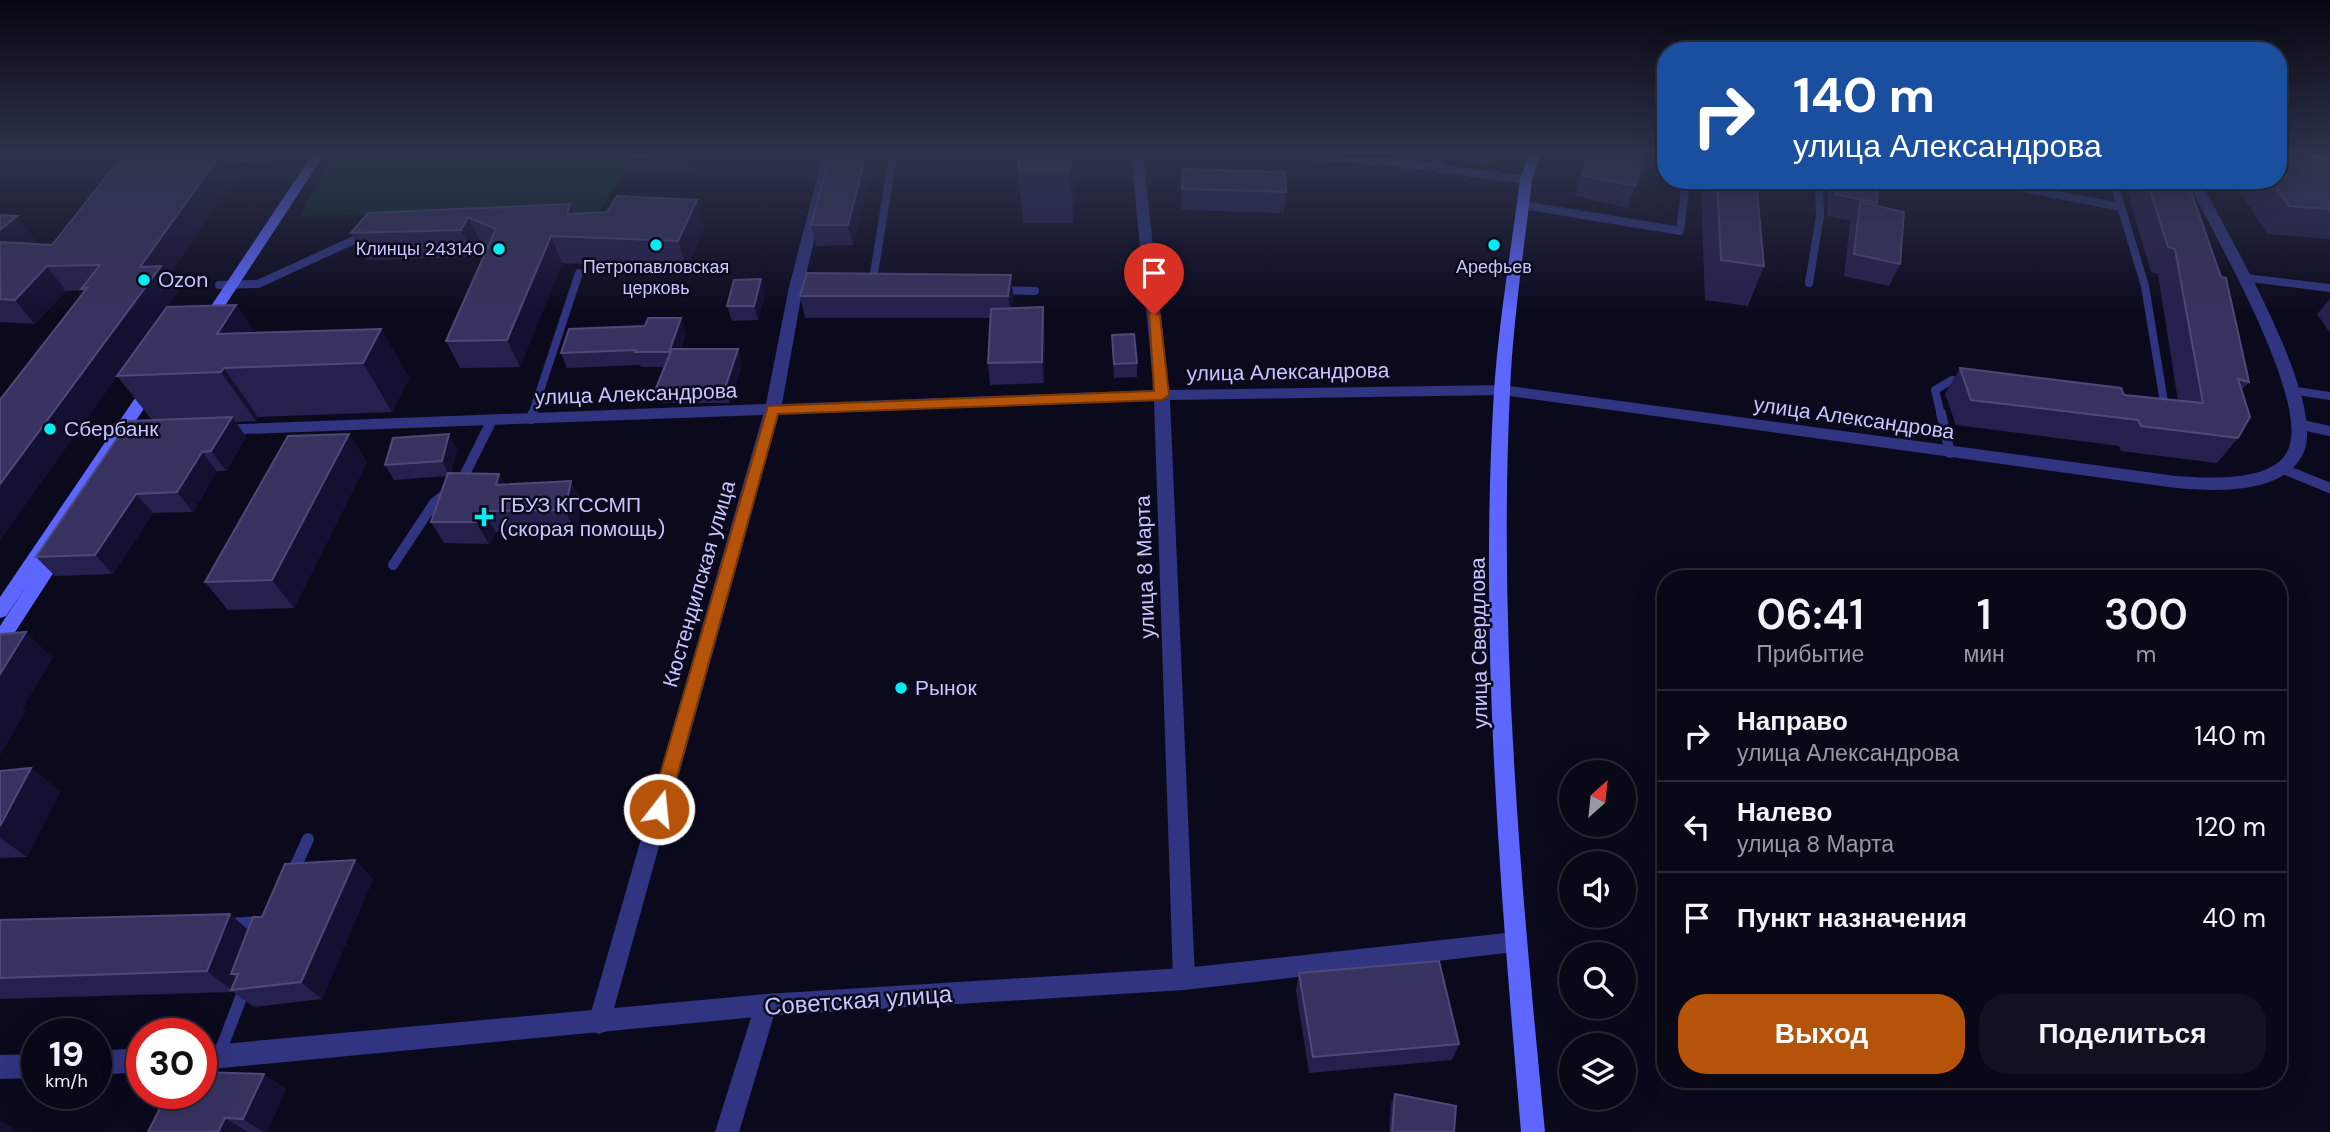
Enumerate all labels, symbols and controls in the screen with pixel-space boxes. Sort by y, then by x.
text: 140 m [1793,63,1935,127]
icon: right [1678,70,1769,161]
text: улица Александрова [1793,125,2102,167]
place label: Клинцы 243140 [356,237,485,261]
marker: Петропавловская церковь [648,237,664,253]
marker: Арефьев [1486,237,1502,253]
marker: Клинцы 243140 [491,241,507,257]
pin [1124,243,1184,315]
icon: arrive [1135,254,1173,292]
place label: Петропавловская церковь [583,255,729,300]
place label: Арефьев [1456,255,1532,279]
place label: Ozon [158,266,208,294]
marker: Ozon [136,272,152,288]
street label: улица Александрова [1186,356,1390,388]
street label: улица Александрова [534,376,738,412]
street label: улица Александрова [1752,390,1957,446]
place label: Сбербанк [64,415,159,443]
marker: Сбербанк [42,421,58,437]
street label: Кюстендилская улица [656,477,742,691]
place label: ГБУЗ КГССМП (скорая помощь) [500,491,665,543]
street label: улица 8 Марта [1128,495,1161,639]
marker: ГБУЗ КГССМП (скорая помощь) [474,507,494,527]
street label: улица Свердлова [1464,557,1494,729]
text: 06:41 [1757,587,1864,642]
text: 1 [1977,587,1991,642]
text: 300 [2104,587,2188,642]
text: Прибытие [1756,639,1864,669]
text: мин [1963,639,2005,669]
text: m [2136,639,2156,669]
place label: Рынок [915,674,977,702]
marker: Рынок [893,680,909,696]
text: Направо [1737,704,1848,738]
icon: right [1678,717,1716,755]
text: 140 m [2194,719,2266,753]
text: улица Александрова [1737,738,1959,768]
north arrow [1559,760,1636,836]
map controls [1559,760,1636,1110]
position arrow [622,772,696,846]
text: Налево [1737,795,1832,829]
icon: left [1678,808,1716,846]
text: 120 m [2195,810,2266,844]
text: улица 8 Марта [1737,829,1894,859]
button: sound [1559,851,1636,928]
icon: arrive [1678,899,1716,937]
text: Пункт назначения [1737,901,1967,935]
text: 40 m [2202,901,2266,935]
button: search [1559,942,1636,1019]
street label: Советская улица [763,978,954,1022]
button: Выход [1678,994,1965,1074]
button: Поделиться [1979,994,2266,1074]
speed limit sign: 30 [126,1018,217,1109]
text: 19 [49,1031,84,1077]
button: layers [1559,1033,1636,1110]
text: km/h [45,1069,88,1093]

